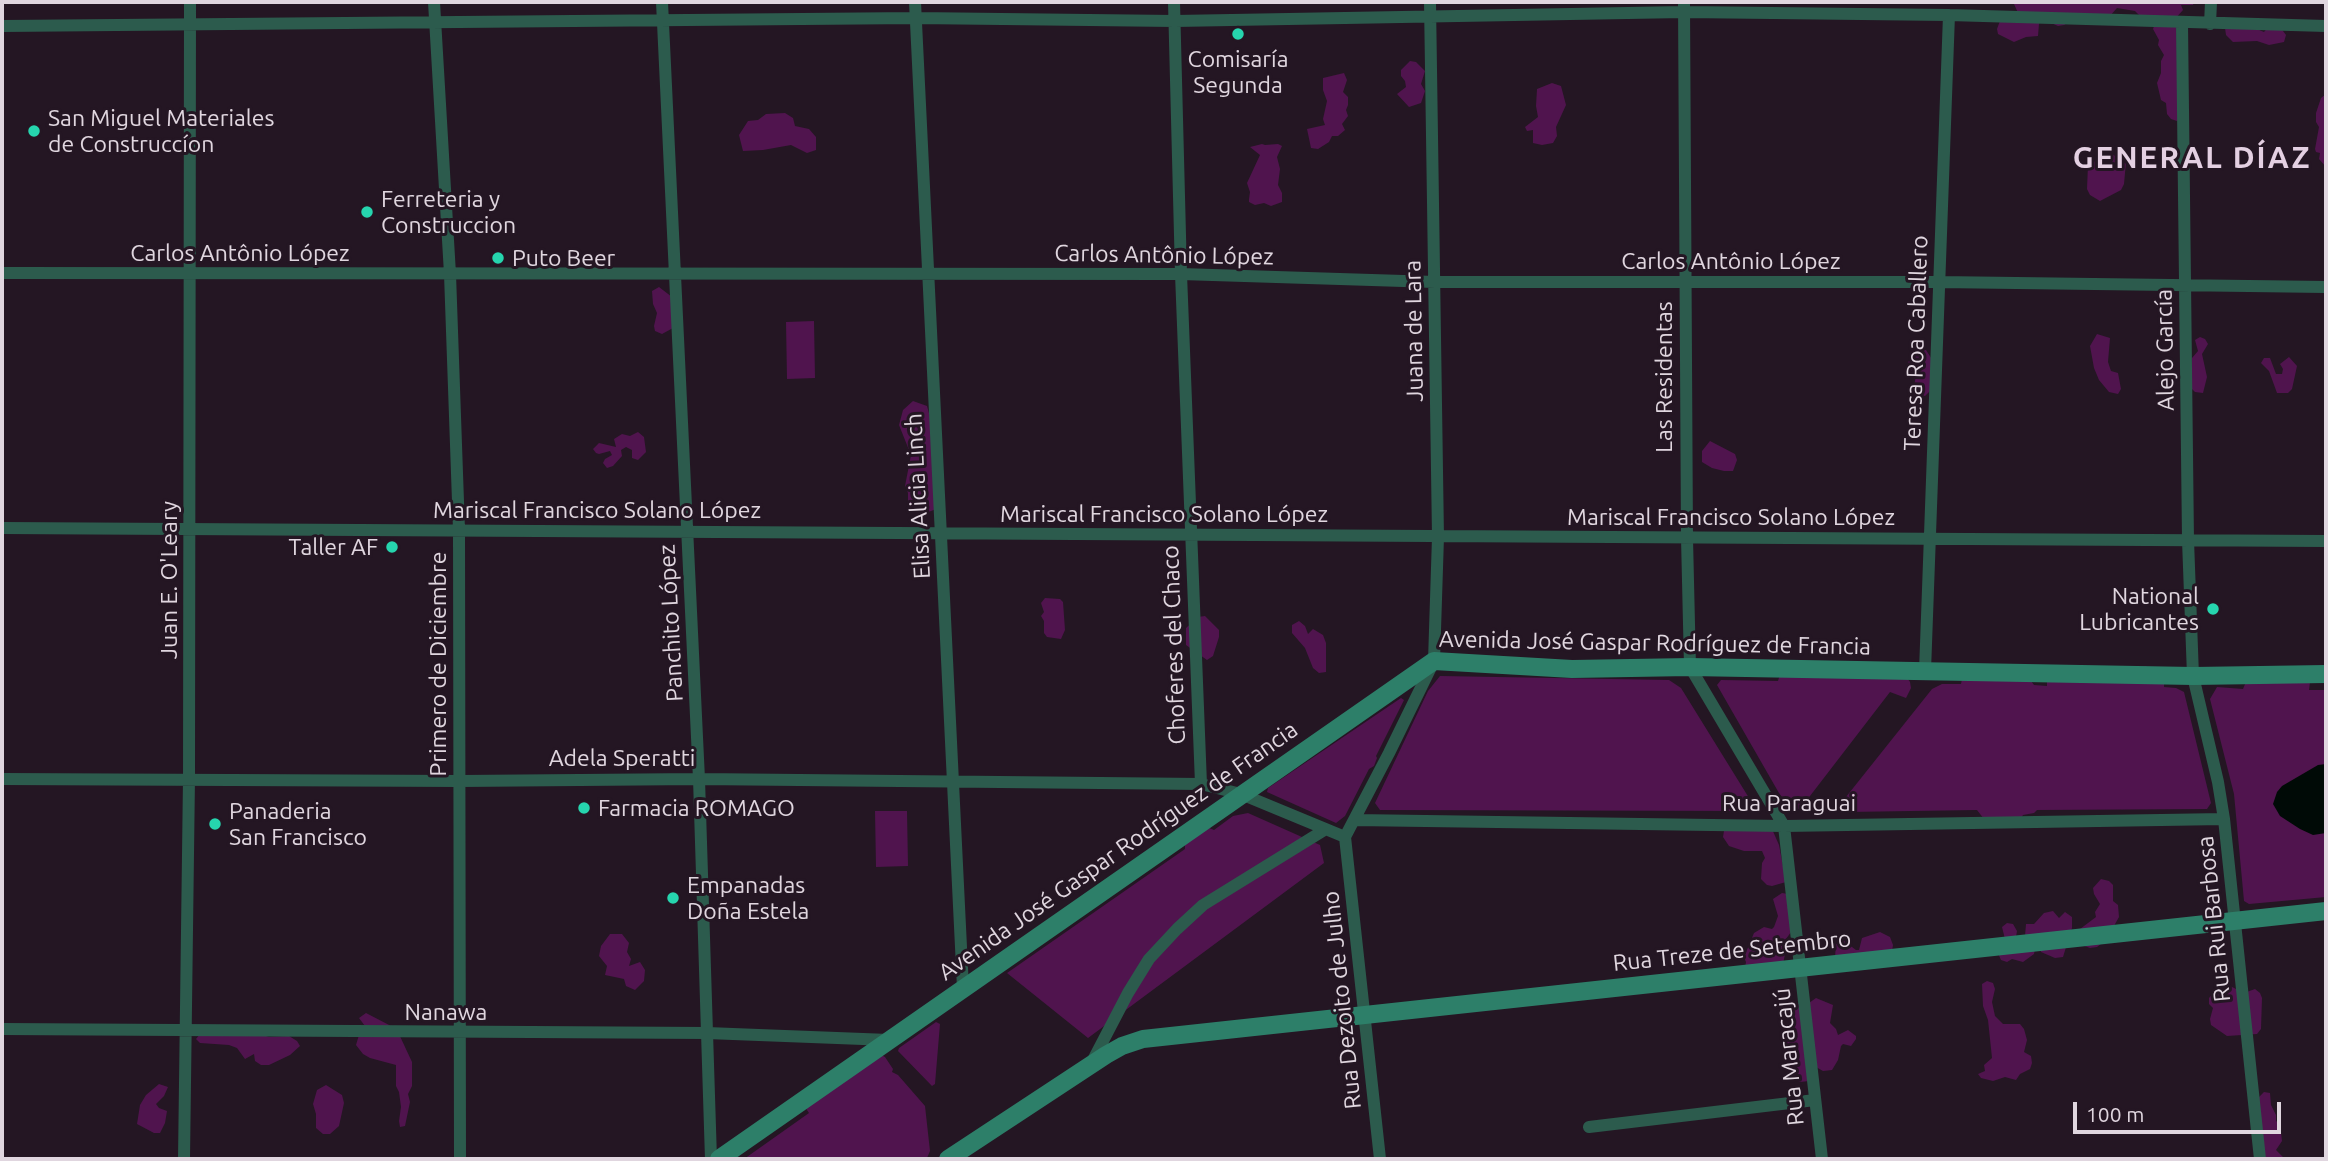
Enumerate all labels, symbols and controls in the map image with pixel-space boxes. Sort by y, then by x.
marker: Comisaría Segunda [1230,26,1246,42]
place label: Comisaría Segunda [1188,45,1288,99]
place label: San Miguel Materiales de Construccíon [48,104,275,158]
marker: San Miguel Materiales de Construccíon [26,123,42,139]
district label: GENERAL DÍAZ [2074,140,2310,176]
place label: Ferreteria y Construccion [381,185,516,239]
marker: Ferreteria y Construccion [359,204,375,220]
street label: Teresa Roa Caballero [1898,235,1934,451]
street label: Carlos Antônio López [130,239,350,267]
street label: Carlos Antônio López [1054,239,1274,271]
place label: Puto Beer [512,244,615,272]
street label: Carlos Antônio López [1621,247,1841,275]
marker: Puto Beer [490,250,506,266]
street label: Juana de Lara [1399,260,1429,402]
street label: Alejo García [2150,289,2180,411]
street label: Las Residentas [1650,301,1678,453]
street label: Elisa Alicia Linch [900,412,936,580]
street label: Mariscal Francisco Solano López [433,496,761,524]
street label: Mariscal Francisco Solano López [1000,500,1328,528]
street label: Juan E. O'Leary [155,501,183,659]
street label: Mariscal Francisco Solano López [1567,503,1895,531]
place label: Taller AF [289,533,378,561]
marker: Taller AF [384,539,400,555]
street label: Panchito López [653,544,689,702]
street label: Choferes del Chaco [1157,545,1191,745]
street label: Primero de Diciembre [424,552,452,776]
place label: National Lubricantes [2079,582,2199,636]
marker: National Lubricantes [2205,601,2221,617]
street label: Avenida José Gaspar Rodríguez de Francia [1439,625,1871,661]
street label: Avenida José Gaspar Rodríguez de Francia [933,716,1303,986]
street label: Adela Speratti [549,744,695,772]
street label: Rua Paraguai [1722,789,1856,817]
place label: Farmacia ROMAGO [598,794,795,822]
place label: Panaderia San Francisco [229,797,367,851]
marker: Farmacia ROMAGO [576,800,592,816]
marker: Panaderia San Francisco [207,816,223,832]
street label: Rua Rui Barbosa [2192,835,2236,1003]
place label: Empanadas Doña Estela [687,871,809,925]
marker: Empanadas Doña Estela [665,890,681,906]
street label: Rua Dezoito de Julho [1317,890,1367,1110]
street label: Rua Treze de Setembro [1611,925,1853,977]
street label: Rua Maracajú [1768,987,1810,1127]
street label: Nanawa [405,998,487,1026]
scale bar [2076,1088,2284,1132]
text: 100 m [2086,1102,2144,1126]

